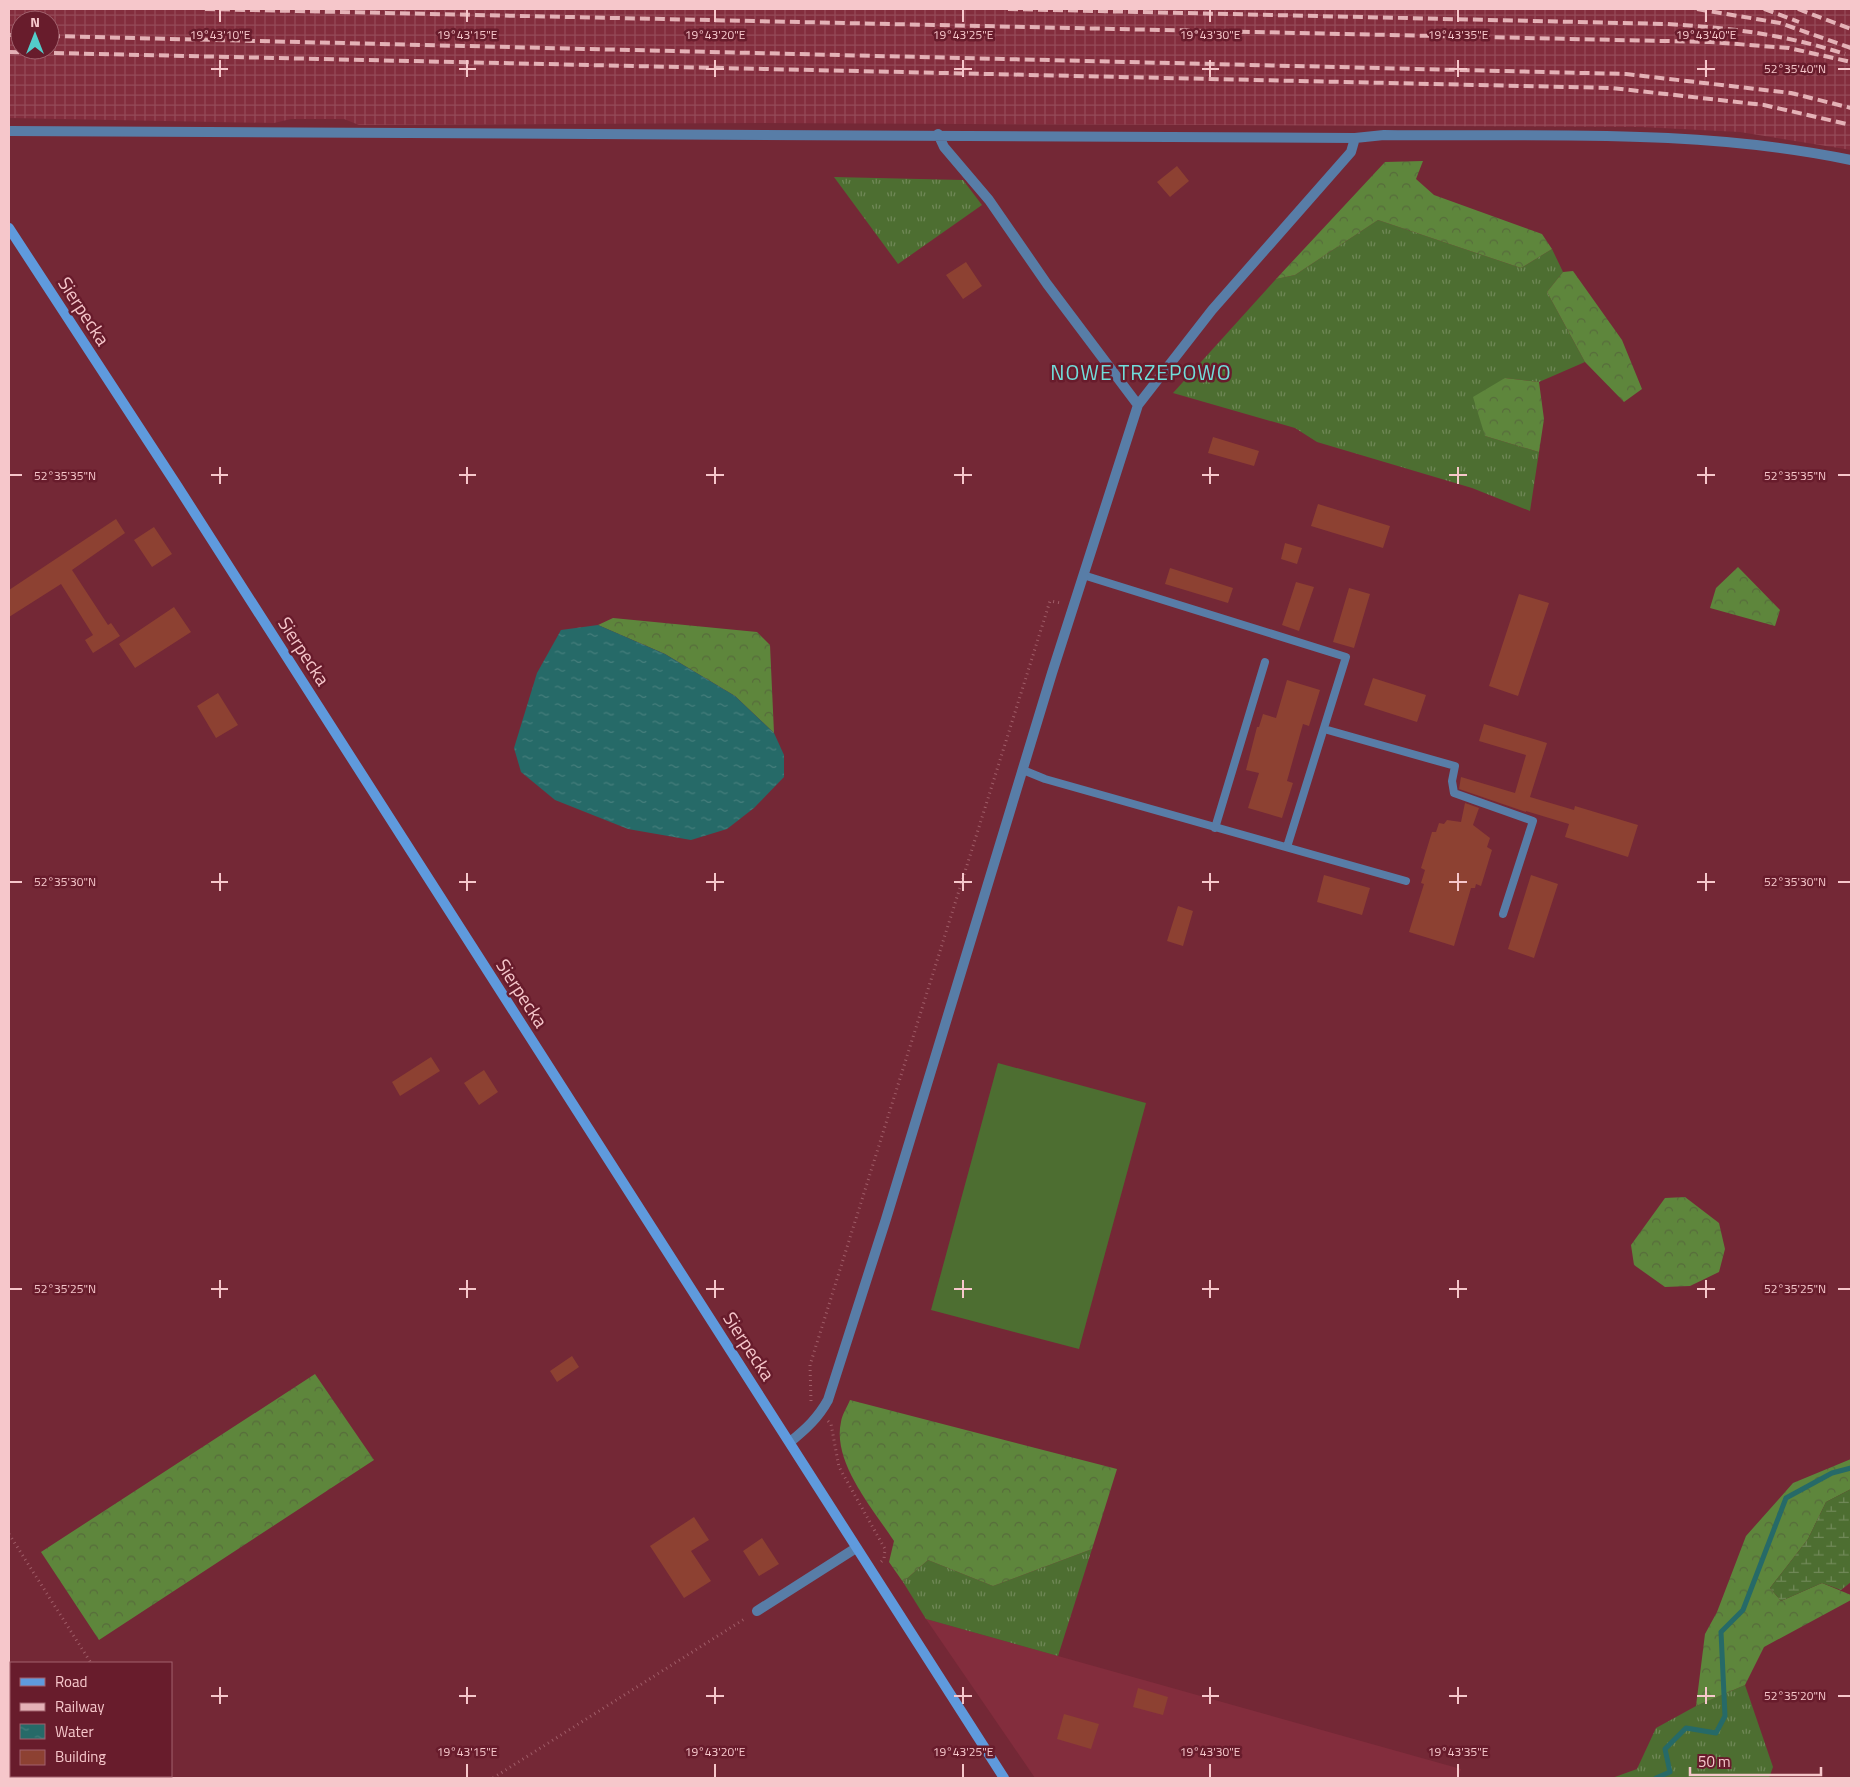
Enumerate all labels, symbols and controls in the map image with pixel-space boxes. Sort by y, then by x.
north arrow [10,10,60,60]
text: N [30,11,40,32]
text: 19°43'10"E [190,25,251,44]
text: 19°43'15"E [437,25,498,44]
text: 19°43'20"E [685,25,746,44]
text: 19°43'25"E [933,25,994,44]
text: 19°43'30"E [1180,25,1241,44]
text: 19°43'35"E [1428,25,1489,44]
text: 19°43'40"E [1676,25,1737,44]
text: 52°35'40"N [1764,59,1826,78]
street label: Sierpecka [51,271,118,351]
district label: NOWE TRZEPOWO [1050,356,1232,388]
text: 52°35'35"N [34,466,96,485]
text: 52°35'35"N [1764,466,1826,485]
street label: Sierpecka [271,611,338,691]
text: 52°35'30"N [34,872,96,891]
text: 52°35'30"N [1764,872,1826,891]
street label: Sierpecka [489,953,556,1033]
text: 52°35'25"N [34,1279,96,1298]
text: 52°35'25"N [1764,1279,1826,1298]
street label: Sierpecka [716,1306,783,1386]
legend [10,1662,172,1777]
text: Road [55,1670,87,1693]
text: 52°35'20"N [1764,1686,1826,1705]
text: Railway [55,1695,105,1718]
text: Water [55,1720,94,1743]
text: 19°43'15"E [437,1742,498,1761]
text: 19°43'20"E [685,1742,746,1761]
text: 19°43'25"E [933,1742,994,1761]
text: 19°43'30"E [1180,1742,1241,1761]
text: 19°43'35"E [1428,1742,1489,1761]
scale bar [1690,1744,1821,1776]
text: Building [55,1745,106,1768]
text: 50 m [1698,1750,1731,1773]

